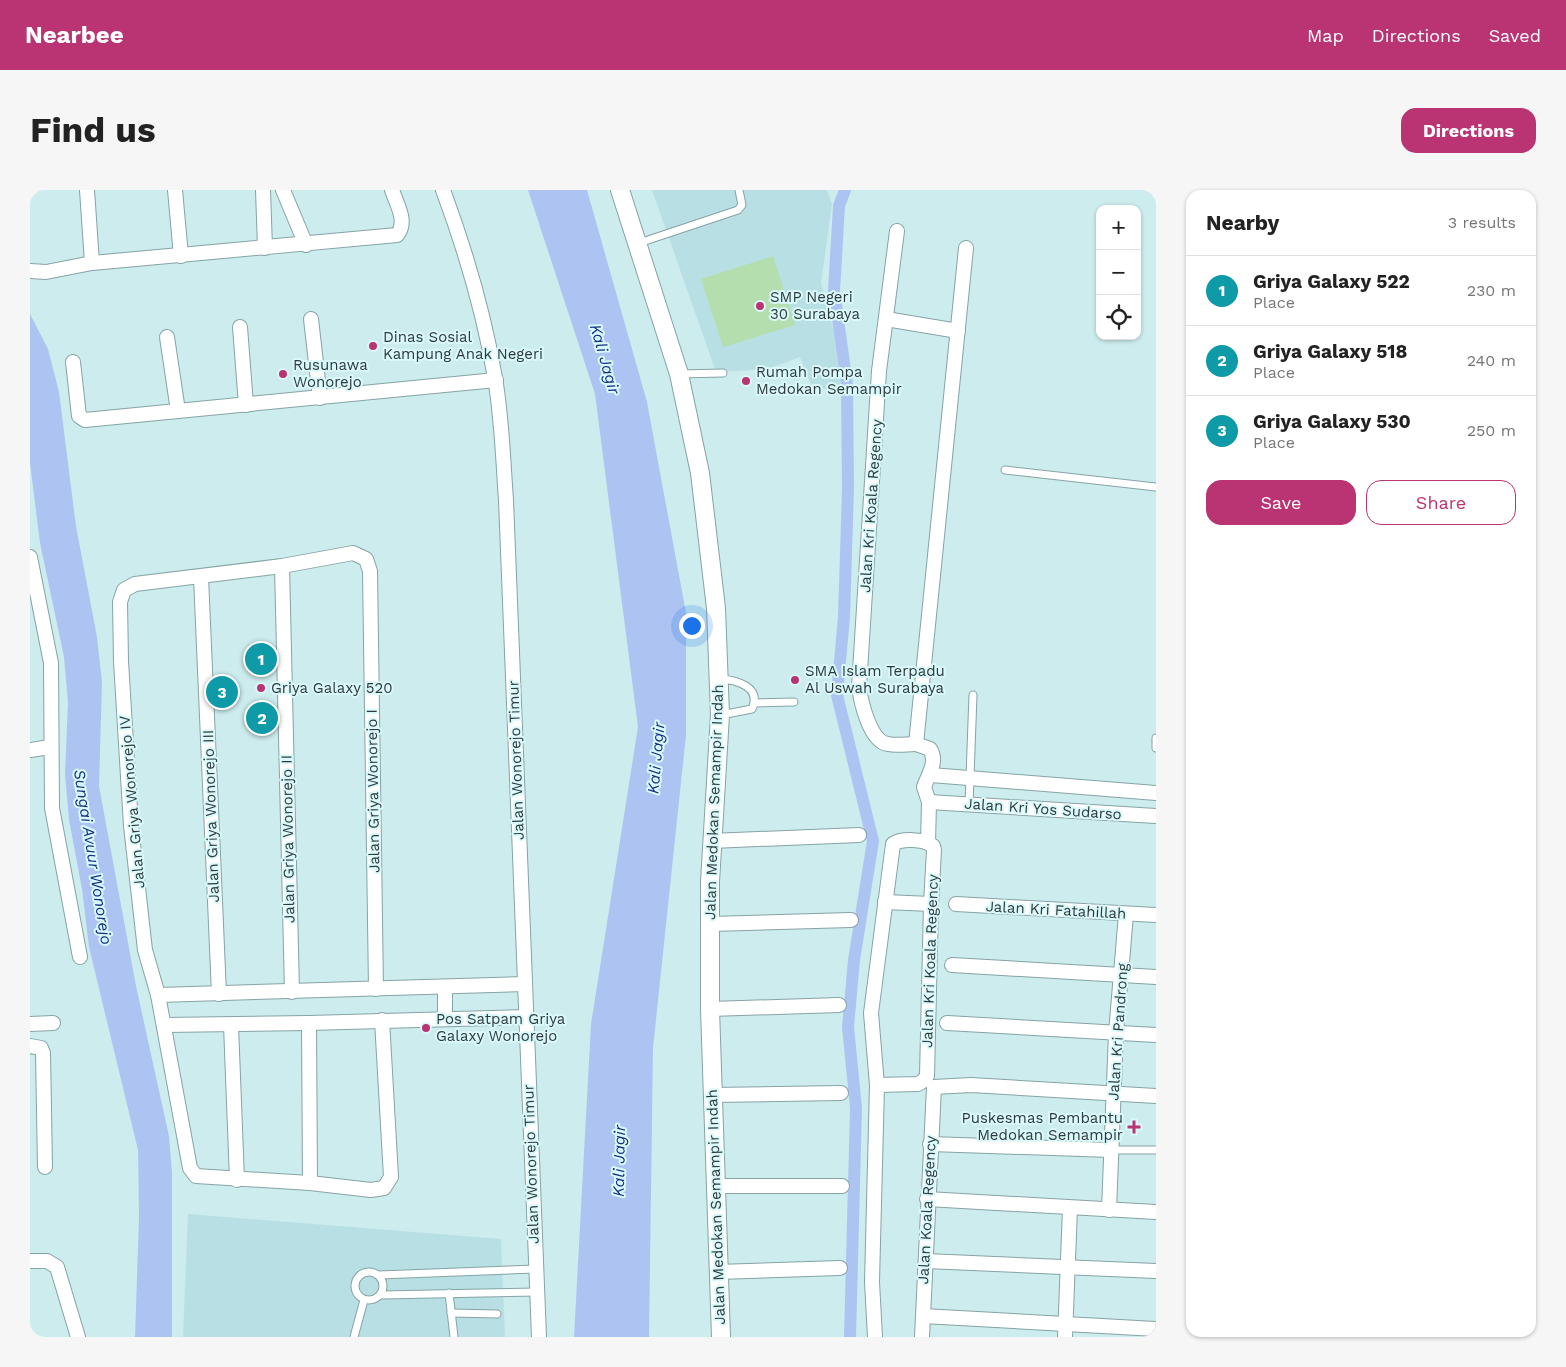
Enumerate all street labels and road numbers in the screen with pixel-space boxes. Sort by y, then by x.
street label: Jalan Kri Koala Regency [856,418,886,593]
street label: Jalan Wonorejo Timur [504,680,528,840]
street label: Jalan Medokan Semampir Indah [701,684,727,920]
street label: Jalan Griya Wonorejo I [363,709,383,873]
street label: Jalan Griya Wonorejo IV [115,714,149,889]
street label: Jalan Griya Wonorejo III [199,729,223,903]
street label: Jalan Griya Wonorejo II [278,755,298,923]
street label: Jalan Kri Yos Sudarso [964,795,1122,823]
street label: Jalan Kri Koala Regency [918,874,942,1048]
street label: Jalan Kri Fatahillah [985,897,1127,923]
street label: Jalan Kri Pandrong [1104,963,1132,1101]
street label: Jalan Wonorejo Timur [519,1084,543,1244]
street label: Jalan Medokan Semampir Indah [703,1089,729,1325]
street label: Jalan Koala Regency [914,1135,940,1285]

